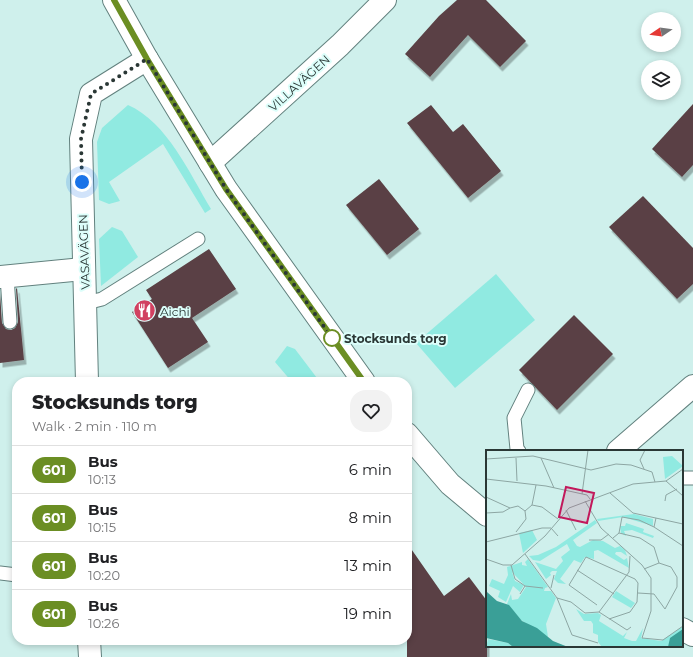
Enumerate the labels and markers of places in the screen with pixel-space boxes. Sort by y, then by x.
restaurant icon: Aichi [131,298,157,324]
place label: Aichi [160,304,190,319]
marker: Stocksunds torg [323,329,341,347]
place label: Stocksunds torg [344,331,447,346]

